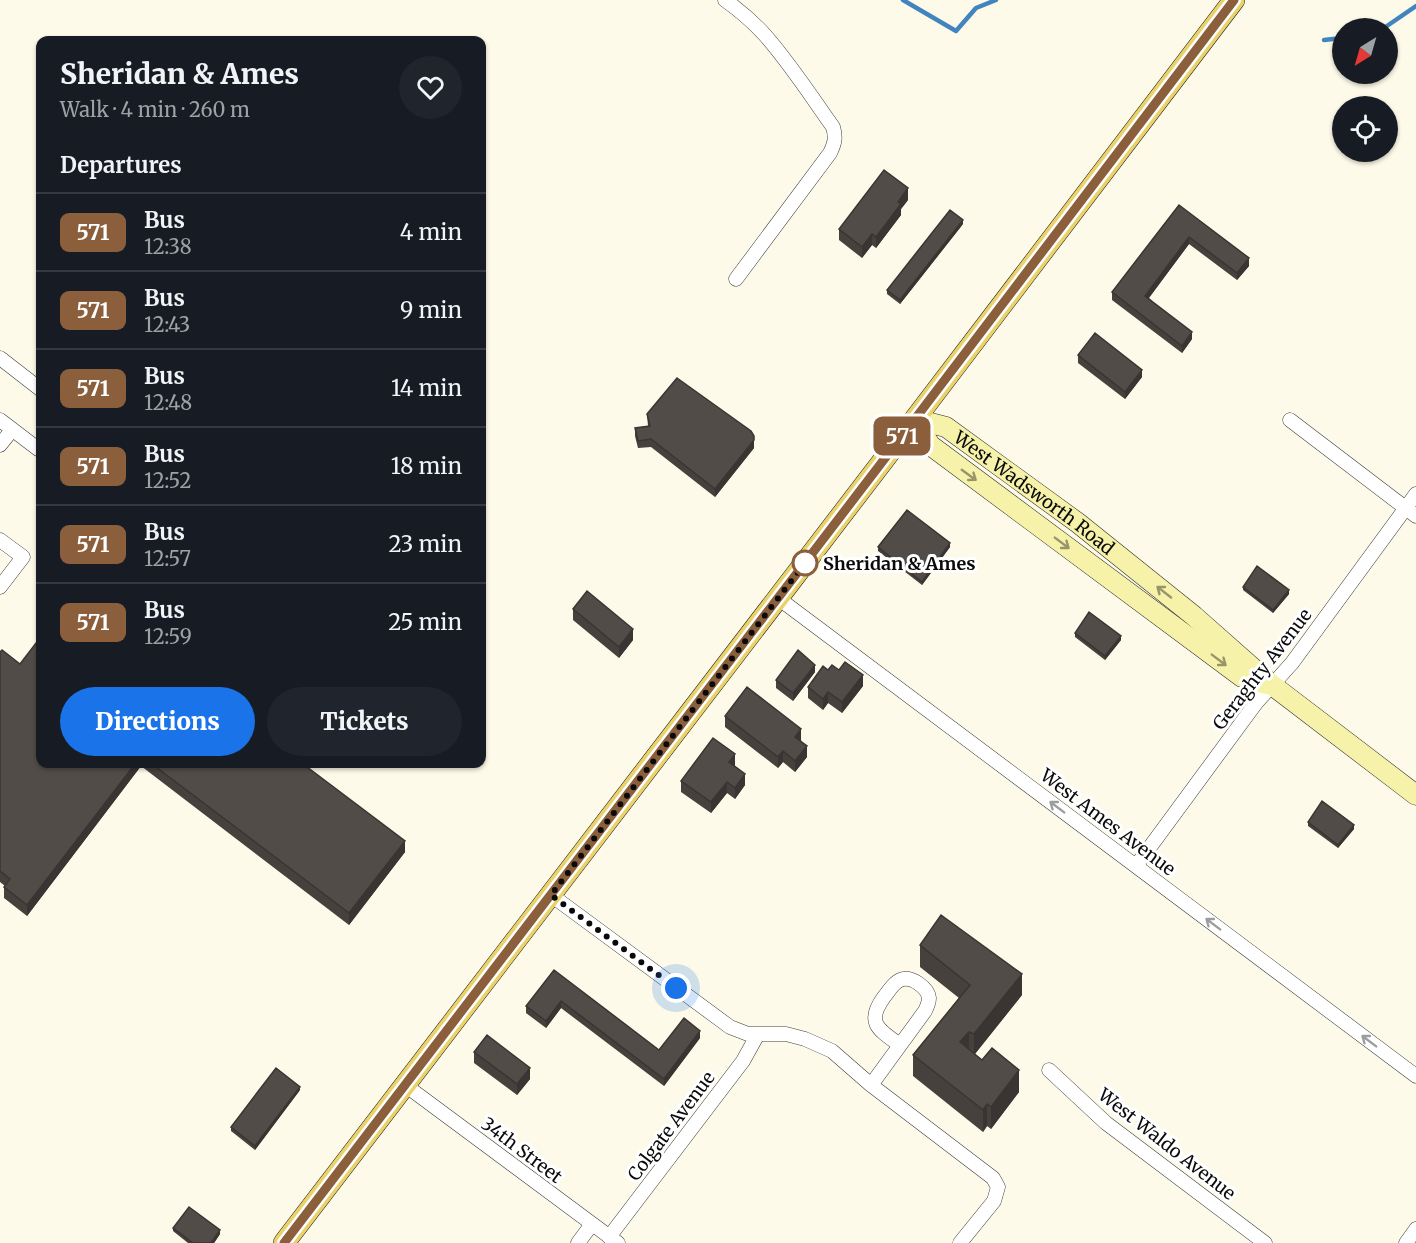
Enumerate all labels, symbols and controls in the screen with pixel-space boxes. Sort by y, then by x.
north arrow [1332,18,1398,84]
map controls [1332,18,1398,162]
text: Sheridan & Ames [60,56,299,92]
button: heart [399,56,462,119]
button: locate [1332,96,1398,162]
text: Walk · 4 min · 260 m [60,97,250,122]
text: Departures [60,151,182,179]
text: Bus [144,206,185,234]
text: 4 min [400,218,462,246]
text: 571 [76,219,110,246]
text: 12:38 [144,234,192,259]
text: Bus [144,284,185,312]
text: 9 min [400,296,462,324]
text: 571 [76,297,110,324]
text: 12:43 [144,312,190,337]
text: Bus [144,362,185,390]
text: 14 min [391,374,462,402]
text: 571 [76,375,110,402]
text: 12:48 [144,390,192,415]
line badge: 571 [868,416,936,456]
text: 571 [885,423,919,450]
street label: West Wadsworth Road [949,425,1119,559]
text: Bus [144,440,185,468]
text: 18 min [391,452,462,480]
text: 571 [76,453,110,480]
text: 12:52 [144,468,191,493]
one-way arrow [961,468,977,481]
text: Bus [144,518,185,546]
text: 23 min [388,530,462,558]
text: 571 [76,531,110,558]
one-way arrow [1054,537,1070,550]
text: 12:57 [144,546,191,571]
marker: Sheridan & Ames [792,550,818,576]
place label: Sheridan & Ames [823,552,976,575]
one-way arrow [1156,586,1172,599]
text: Bus [144,596,185,624]
street label: Geraghty Avenue [1207,604,1317,734]
text: 25 min [388,608,462,636]
text: 571 [76,609,110,636]
text: 12:59 [144,624,192,649]
one-way arrow [1210,653,1226,666]
button: Directions [60,687,255,756]
button: Tickets [267,687,462,756]
street label: West Ames Avenue [1035,763,1180,880]
one-way arrow [1050,800,1066,813]
one-way arrow [1206,918,1222,930]
your location [661,973,691,1003]
one-way arrow [1362,1035,1378,1047]
street label: Colgate Avenue [622,1067,720,1185]
street label: West Waldo Avenue [1093,1083,1240,1205]
street label: 34th Street [477,1112,567,1188]

